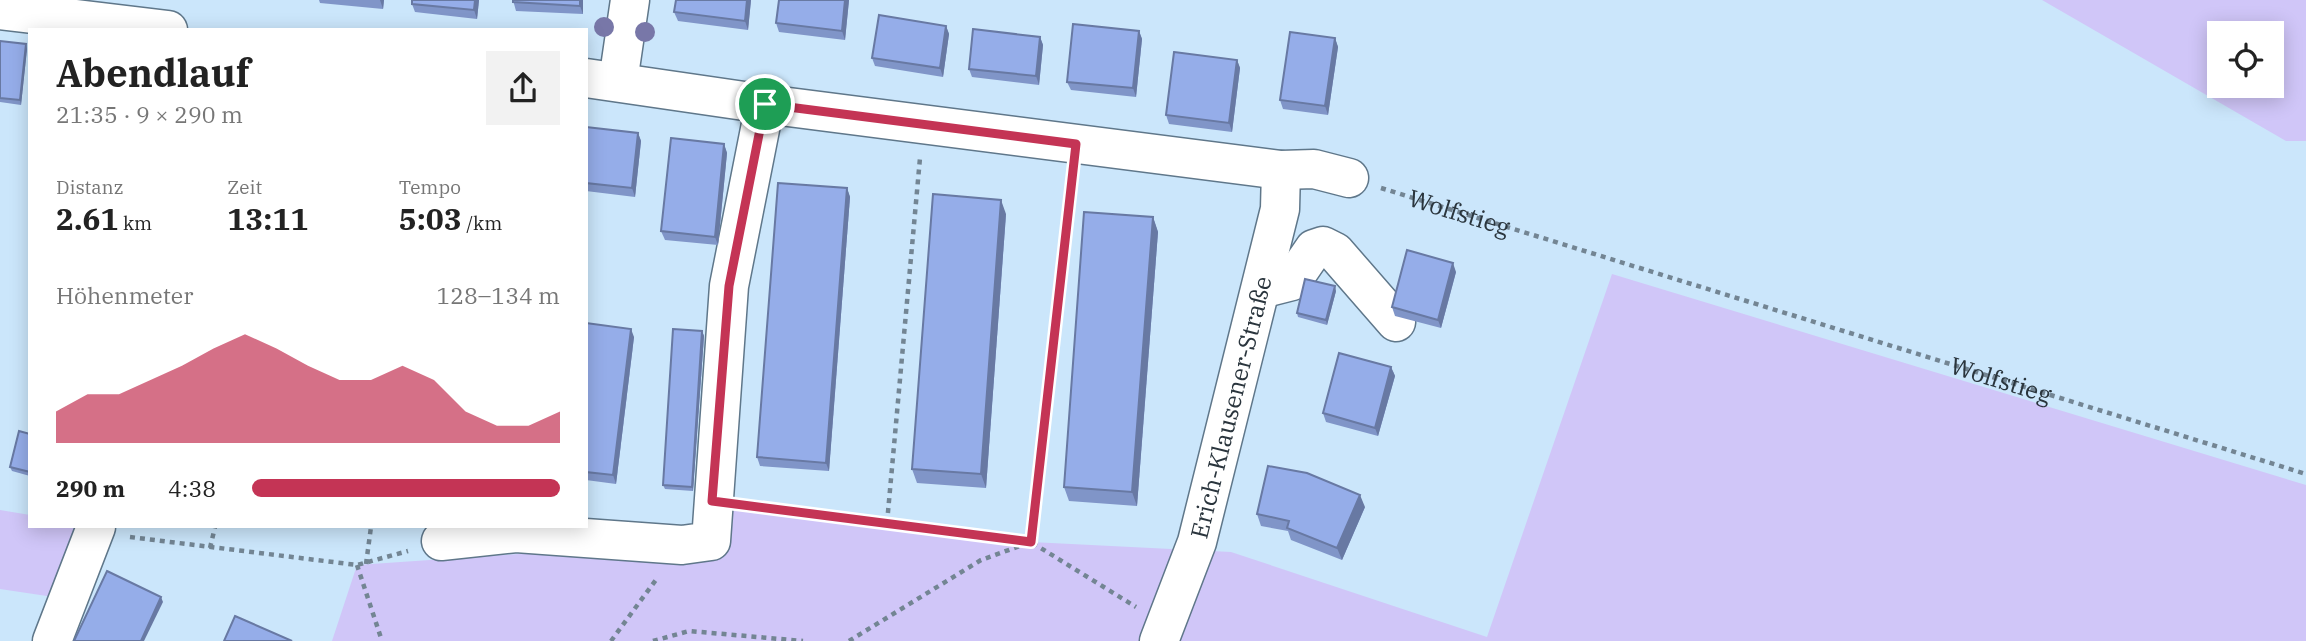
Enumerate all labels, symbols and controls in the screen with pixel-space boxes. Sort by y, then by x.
map controls [2207,21,2284,98]
button: locate [2207,21,2284,98]
text: Abendlauf [56,48,250,97]
button: share [486,51,560,125]
pin [735,74,795,134]
icon: arrive [746,85,784,123]
text: 21:35 · 9 × 290 m [56,99,243,129]
text: Distanz [56,175,123,199]
text: Zeit [227,175,262,199]
text: Tempo [399,175,461,199]
street label: Wolfstieg [1405,181,1514,243]
text: 2.61 [56,199,118,238]
text: 13:11 [227,199,308,238]
text: 5:03 [399,199,462,238]
text: km [118,211,152,235]
text: /km [462,211,502,235]
street label: Erich-Klausener-Straße [1183,273,1279,542]
text: Höhenmeter [56,280,193,310]
text: 128–134 m [436,280,560,310]
street label: Wolfstieg [1946,349,2056,410]
text: 290 m [56,473,125,503]
text: 4:38 [168,473,216,503]

